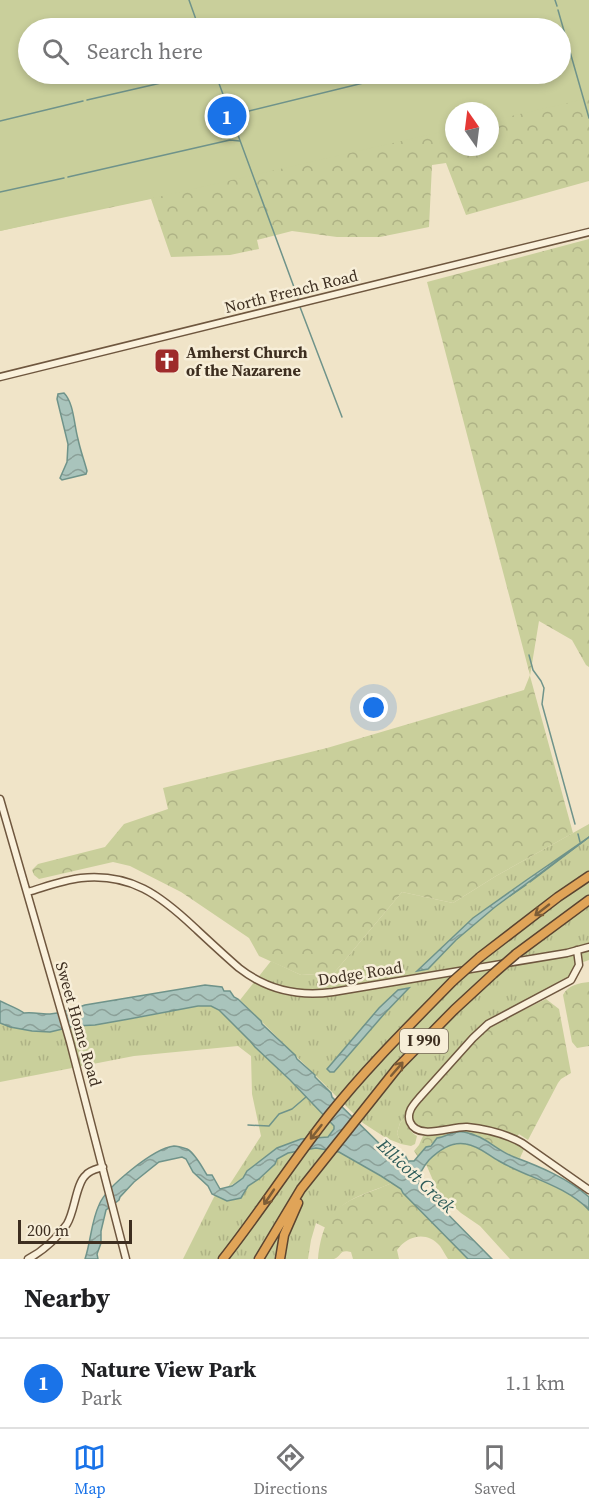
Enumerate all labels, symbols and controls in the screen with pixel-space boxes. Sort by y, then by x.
search box [18,18,571,84]
icon: search [39,35,72,68]
text: Search here [87,36,203,66]
pin: 1 [208,94,246,138]
north arrow [445,102,499,156]
street label: North French Road [222,264,360,318]
place label: Amherst Church of the Nazarene [186,341,308,381]
church icon: Amherst Church of the Nazarene [152,346,182,376]
your location [359,693,388,722]
one-way arrow [534,903,550,916]
street label: Dodge Road [316,955,404,991]
street label: Sweet Home Road [51,959,107,1089]
road number: I 990 [400,1029,448,1053]
one-way arrow [390,1062,404,1077]
one-way arrow [309,1124,322,1140]
water label: Ellicott Creek [371,1132,461,1219]
one-way arrow [263,1188,275,1205]
scale bar [18,1217,132,1244]
text: 200 m [27,1219,69,1241]
text: Nearby [24,1280,110,1316]
text: Nature View Park [81,1354,256,1384]
text: 1 [38,1369,49,1397]
text: 1.1 km [505,1369,565,1397]
text: Park [81,1384,122,1412]
tab: Map [73,1441,106,1499]
tab: Directions [253,1441,328,1499]
tab: Saved [474,1441,516,1499]

